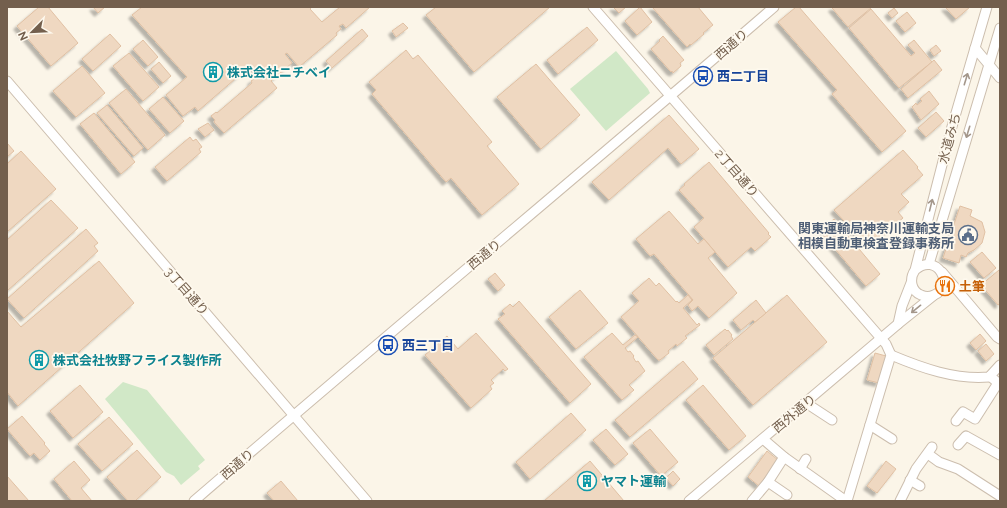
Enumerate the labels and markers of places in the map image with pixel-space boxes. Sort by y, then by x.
building icon: 株式会社ニチベイ [202,61,224,83]
place label: 株式会社ニチベイ [227,65,331,80]
bus stop icon: 西二丁目 [692,65,714,87]
place label: 西二丁目 [717,69,769,84]
place label: 関東運輸局神奈川運輸支局 相模自動車検査登録事務所 [798,221,954,251]
public building icon: 関東運輸局神奈川運輸支局 相模自動車検査登録事務所 [957,224,979,246]
restaurant icon: 土筆 [934,275,956,297]
place label: 土筆 [959,279,985,294]
bus stop icon: 西三丁目 [377,334,399,356]
place label: 西三丁目 [402,338,454,353]
building icon: 株式会社牧野フライス製作所 [28,349,50,371]
place label: 株式会社牧野フライス製作所 [53,353,222,368]
building icon: ヤマト運輸 [576,470,598,492]
place label: ヤマト運輸 [601,474,667,489]

